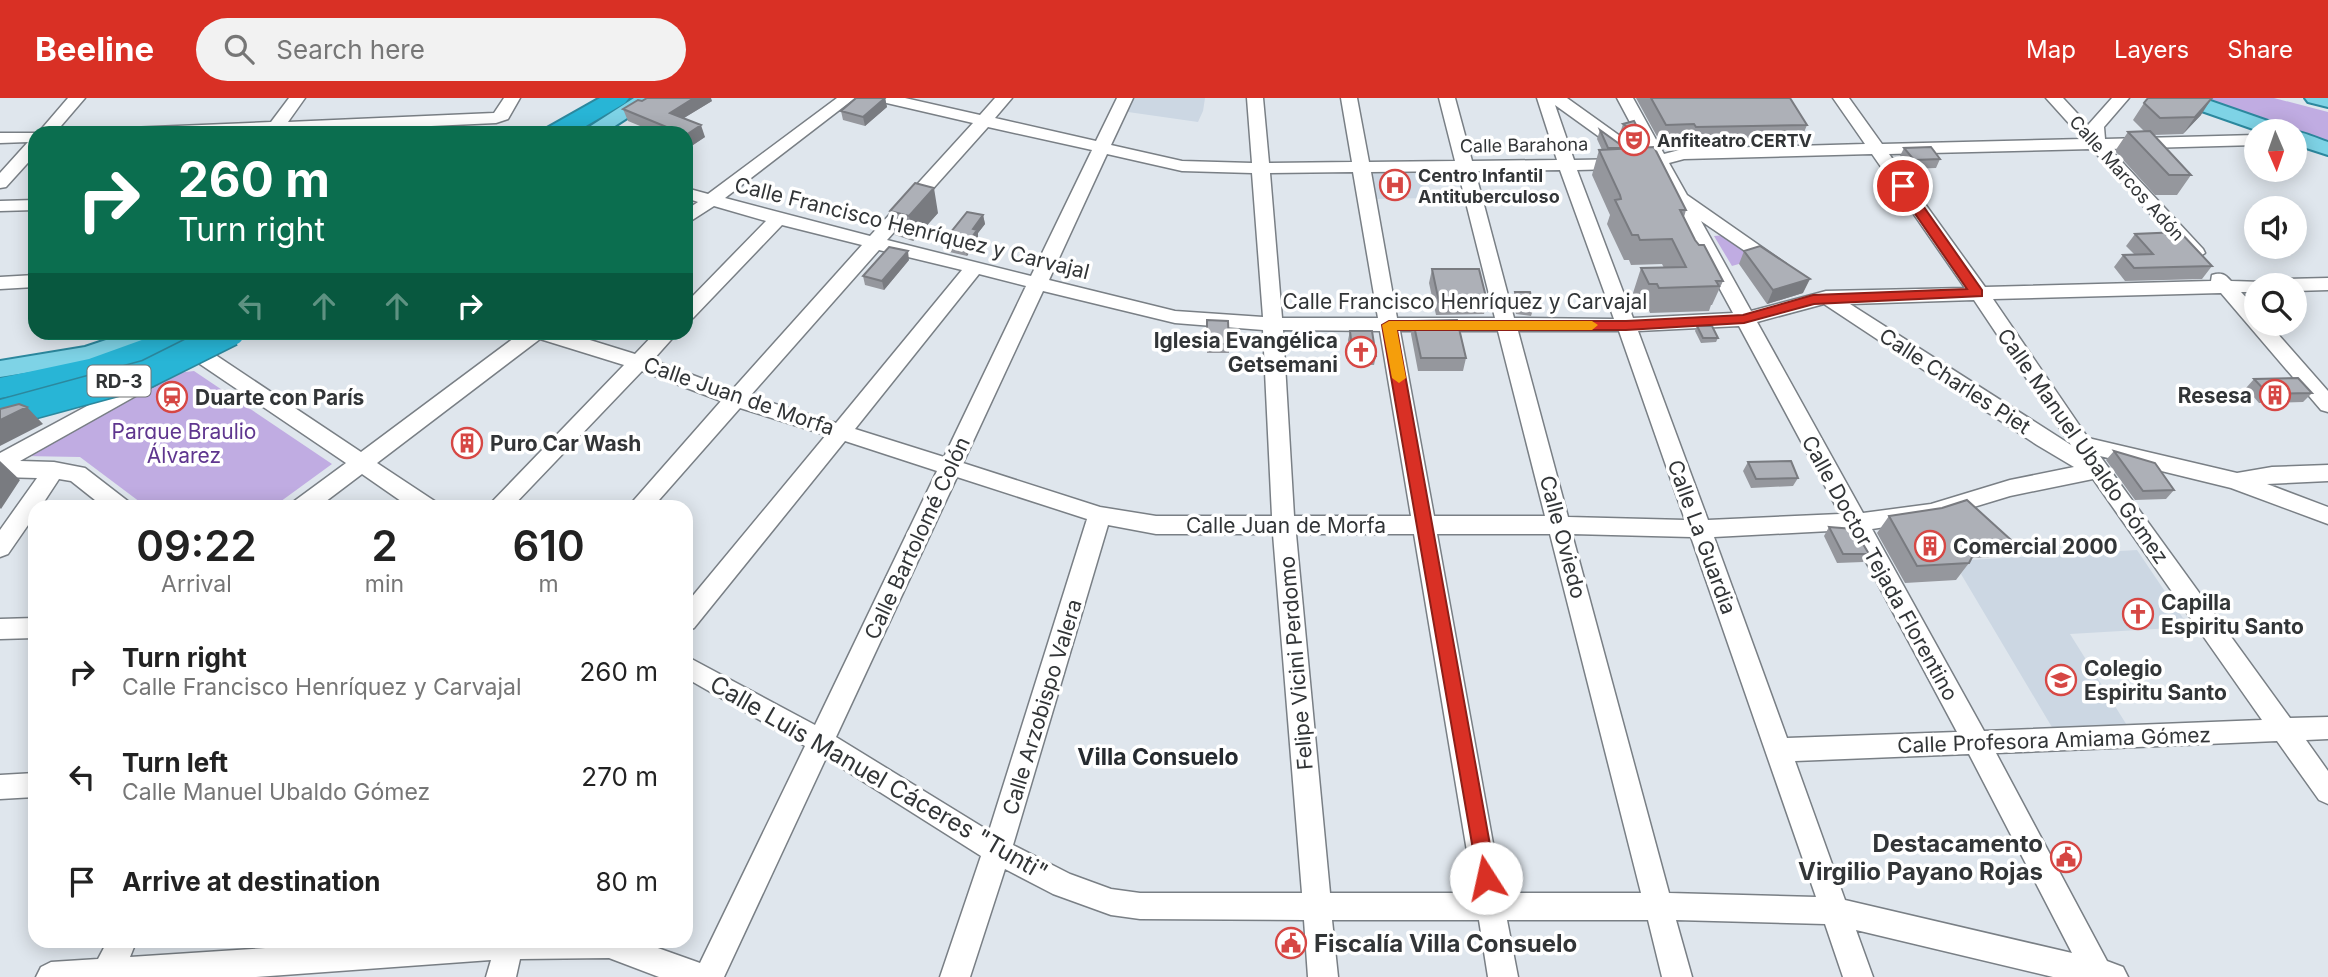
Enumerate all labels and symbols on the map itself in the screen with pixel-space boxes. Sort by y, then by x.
street label: Calle Marcos Adón [2065,111,2189,245]
north arrow [2244,119,2306,182]
theatre icon: Anfiteatro CERTV [1617,123,1651,157]
place label: Anfiteatro CERTV [1657,130,1812,151]
street label: Calle Barahona [1460,133,1588,157]
pin [1873,156,1933,216]
place label: Centro Infantil Antituberculoso [1418,165,1560,207]
hospital icon: Centro Infantil Antituberculoso [1378,168,1412,202]
street label: Calle Francisco Henríquez y Carvajal [732,172,1092,284]
street label: Calle Francisco Henríquez y Carvajal [1283,289,1647,314]
street label: Calle Charles Piet [1875,323,2035,439]
street label: Calle Manuel Ubaldo Gómez [1992,324,2174,568]
place label: Iglesia Evangélica Getsemani [1154,328,1338,377]
church icon: Iglesia Evangélica Getsemani [1344,335,1378,369]
street label: Calle Juan de Morfa [640,352,838,440]
road number: RD-3 [88,366,150,396]
building icon: Resesa [2258,378,2292,412]
station icon: Duarte con París [155,380,189,414]
place label: Resesa [2178,383,2252,408]
place label: Duarte con París [195,385,364,410]
park label: Parque Braulio Álvarez [112,419,256,468]
building icon: Puro Car Wash [450,426,484,460]
place label: Puro Car Wash [490,431,641,456]
street label: Calle Doctor Tejada Florentino [1797,431,1963,705]
street label: Calle Bartolomé Colón [859,433,975,643]
street label: Calle La Guardia [1663,457,1741,617]
street label: Calle Oviedo [1535,473,1591,601]
street label: Calle Juan de Morfa [1186,513,1386,538]
building icon: Comercial 2000 [1913,529,1947,563]
place label: Comercial 2000 [1953,534,2118,559]
street label: Felipe Vicini Perdomo [1274,555,1318,771]
place label: Capilla Espiritu Santo [2161,590,2304,639]
street label: Calle Arzobispo Valera [997,596,1087,818]
church icon: Capilla Espiritu Santo [2121,597,2155,631]
place label: Colegio Espiritu Santo [2084,656,2227,705]
school or university icon: Colegio Espiritu Santo [2044,663,2078,697]
street label: Calle Luis Manuel Cáceres "Tunti" [705,669,1053,887]
street label: Calle Profesora Amiama Gómez [1897,722,2211,758]
district label: Villa Consuelo [1077,743,1239,771]
place label: Destacamento Virgilio Payano Rojas [1798,829,2043,886]
public building icon: Destacamento Virgilio Payano Rojas [2049,840,2083,874]
position arrow [1449,841,1523,915]
public building icon: Fiscalía Villa Consuelo [1274,926,1308,960]
place label: Fiscalía Villa Consuelo [1314,929,1577,958]

